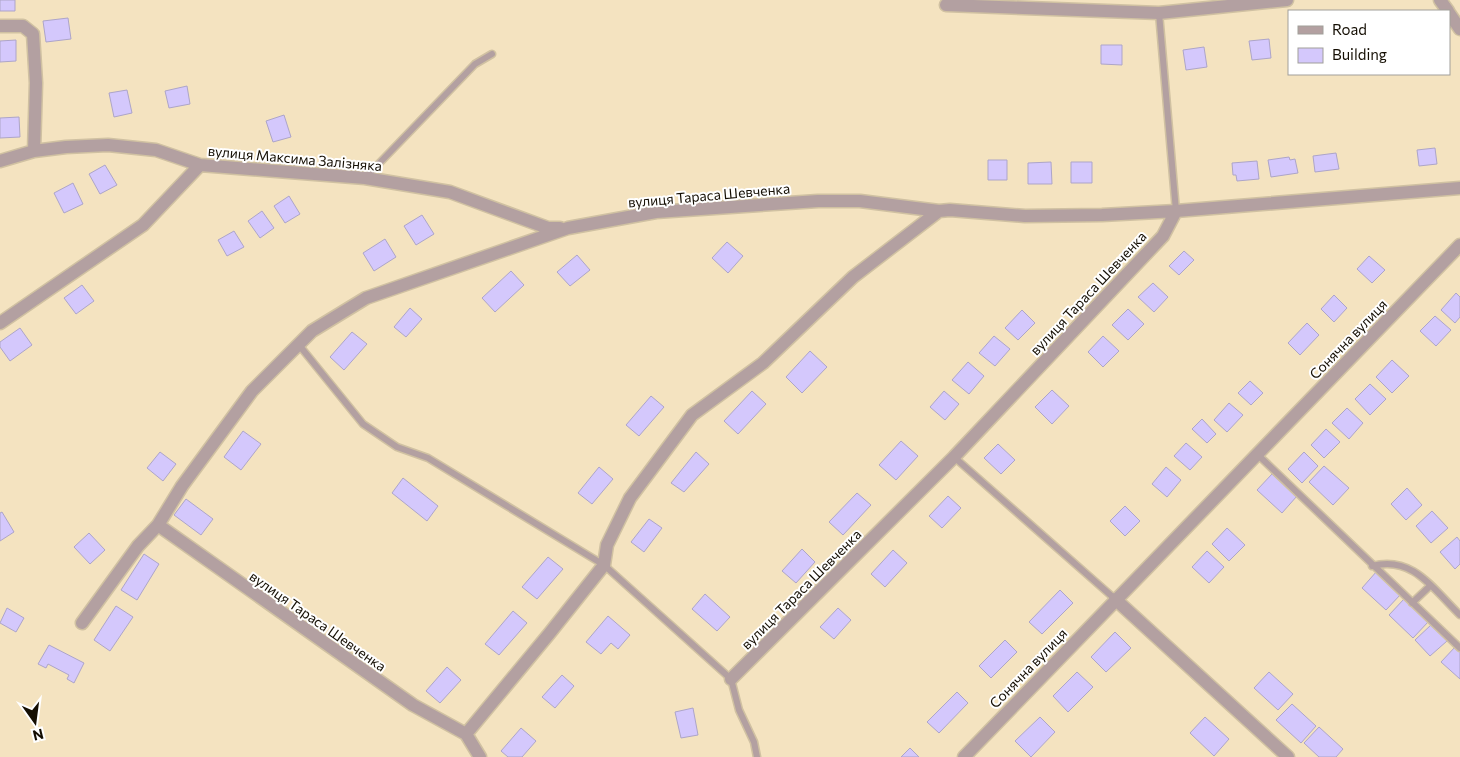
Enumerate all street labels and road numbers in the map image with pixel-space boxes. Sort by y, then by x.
street label: вулиця Максима Залізняка [207,142,383,174]
street label: вулиця Тараса Шевченка [627,179,791,211]
street label: вулиця Тараса Шевченка [1026,228,1150,358]
street label: Сонячна вулиця [1306,296,1390,382]
street label: вулиця Тараса Шевченка [737,525,865,653]
street label: вулиця Тараса Шевченка [246,567,390,675]
street label: Сонячна вулиця [986,625,1070,711]

